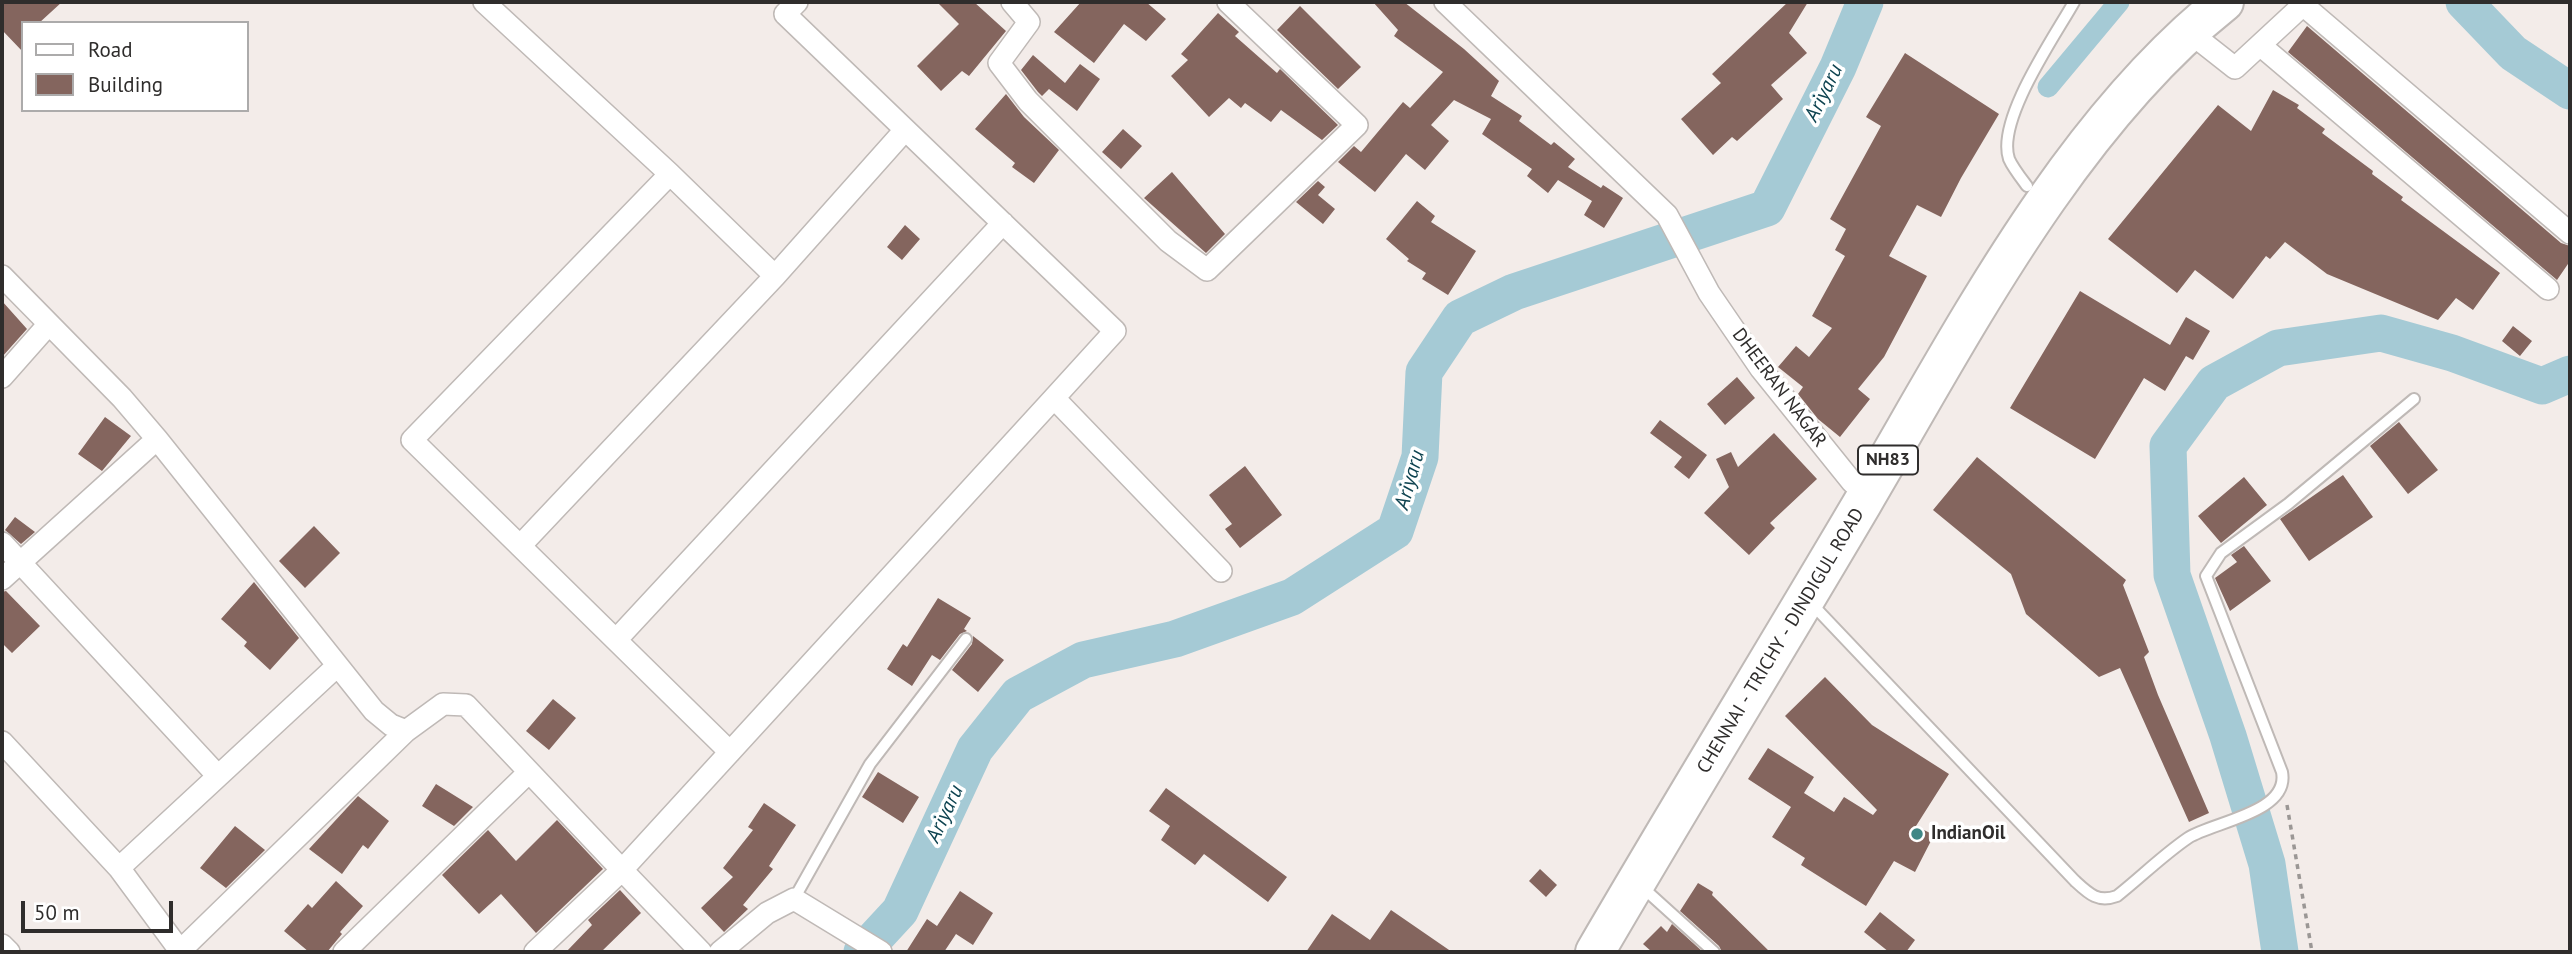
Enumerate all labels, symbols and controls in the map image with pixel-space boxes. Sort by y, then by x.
legend [21,21,248,112]
text: Road [88,36,132,63]
water label: Ariyaru [1799,60,1849,126]
text: Building [88,71,163,98]
street label: DHEERAN NAGAR [1727,324,1831,452]
road number: NH83 [1858,446,1918,474]
water label: Ariyaru [1390,447,1430,513]
street label: CHENNAI - TRICHY - DINDIGUL ROAD [1692,504,1870,778]
water label: Ariyaru [921,781,969,847]
place label: IndianOil [1931,823,2005,845]
marker: IndianOil [1909,826,1925,842]
scale bar [24,888,177,932]
text: 50 m [34,899,80,926]

